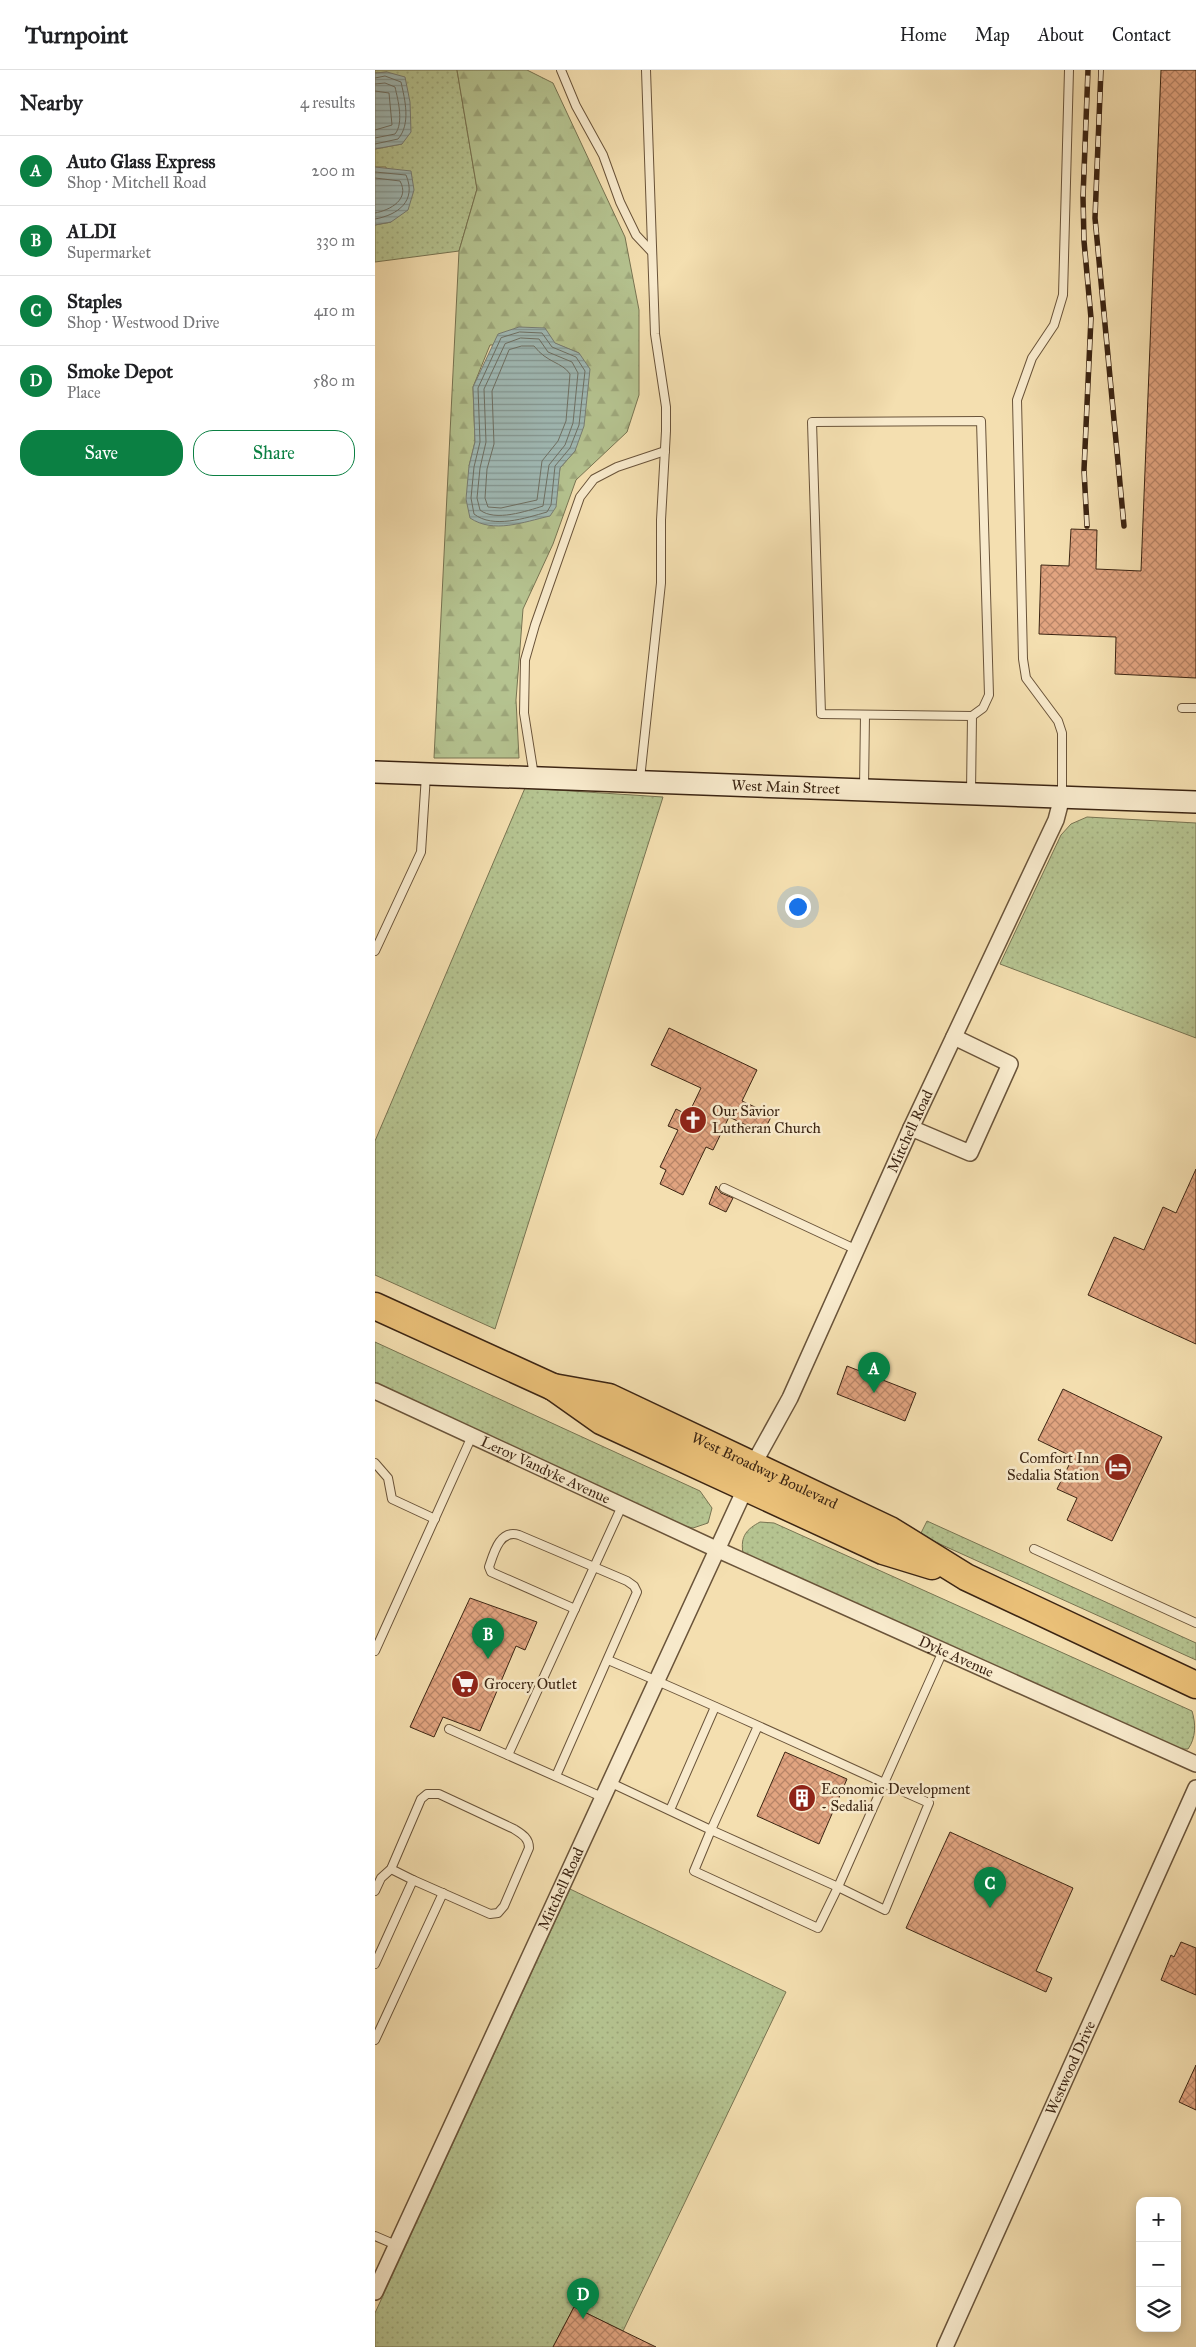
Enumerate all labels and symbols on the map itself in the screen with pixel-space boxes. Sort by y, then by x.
street label: West Main Street [731,776,841,798]
your location [785,894,811,920]
street label: Mitchell Road [883,1087,937,1175]
place label: Our Savior Lutheran Church [712,1102,822,1137]
church icon: Our Savior Lutheran Church [678,1105,708,1135]
pin: A [858,1352,890,1393]
street label: West Broadway Boulevard [689,1428,841,1513]
street label: Leroy Vandyke Avenue [478,1432,613,1508]
place label: Comfort Inn Sedalia Station [1007,1449,1099,1484]
hotel icon: Comfort Inn Sedalia Station [1103,1452,1133,1482]
pin: B [472,1618,504,1659]
street label: Dyke Avenue [916,1632,996,1681]
supermarket icon: Grocery Outlet [450,1669,480,1699]
place label: Grocery Outlet [484,1675,578,1693]
place label: Economic Development - Sedalia [821,1780,971,1815]
building icon: Economic Development - Sedalia [787,1783,817,1813]
street label: Mitchell Road [534,1844,588,1933]
pin: C [974,1867,1006,1908]
street label: Westwood Drive [1041,2018,1099,2118]
pin: D [567,2278,599,2319]

